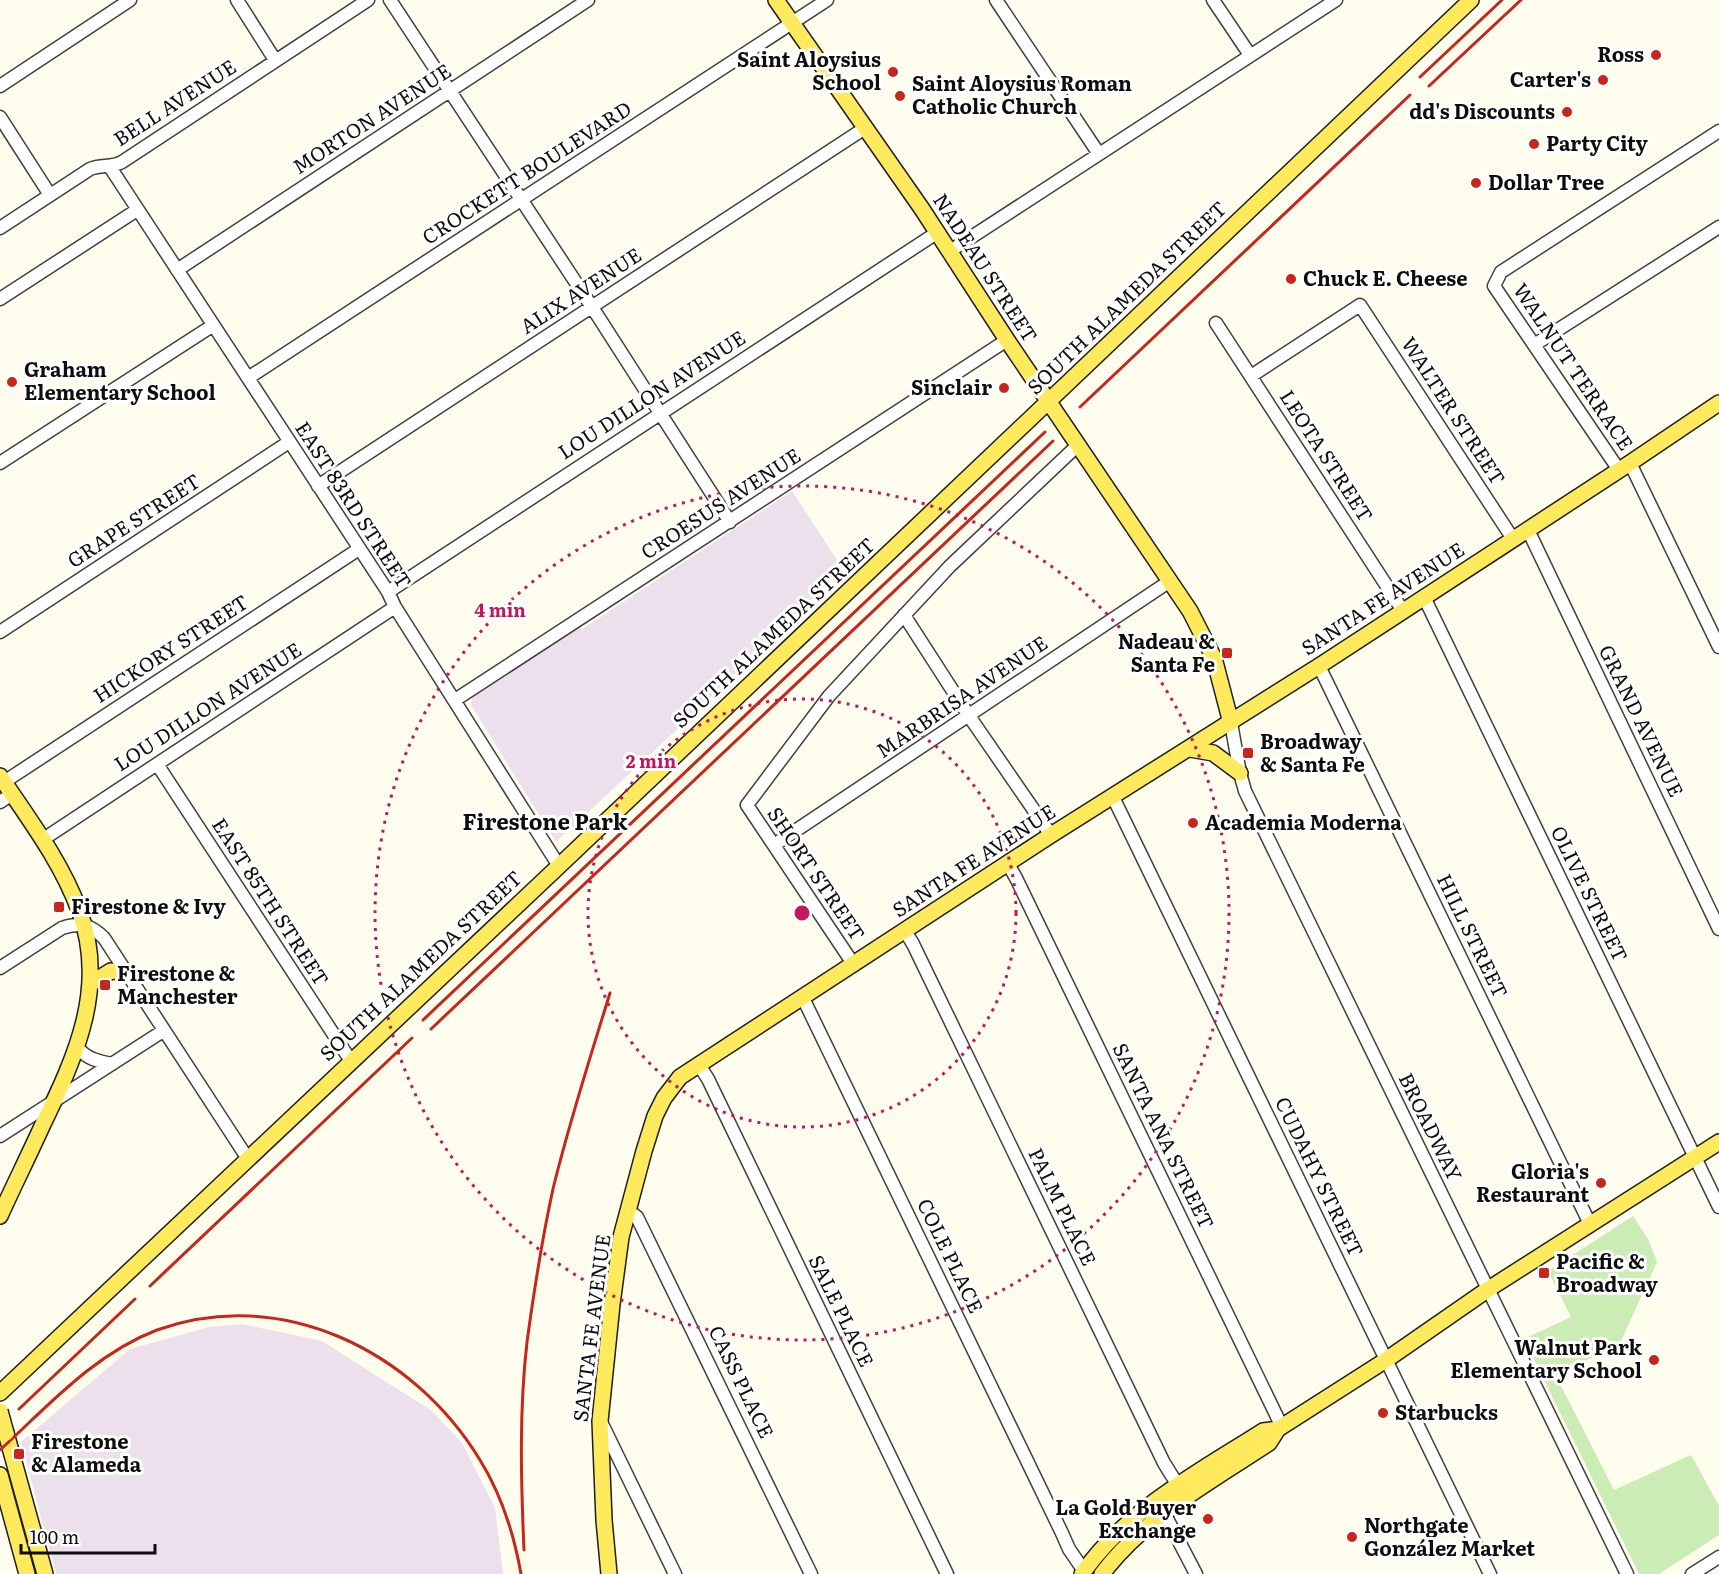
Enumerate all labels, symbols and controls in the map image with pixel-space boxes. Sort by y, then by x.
place label: Ross [1597,38,1644,68]
place label: Saint Aloysius School [737,43,881,96]
marker: Ross [1649,48,1663,62]
street label: BELL AVENUE [107,50,241,152]
street label: MORTON AVENUE [286,55,456,180]
place label: Carter's [1510,63,1591,93]
marker: Saint Aloysius School [886,65,900,79]
place label: Saint Aloysius Roman Catholic Church [912,67,1132,120]
marker: Carter's [1596,73,1610,87]
marker: Saint Aloysius Roman Catholic Church [893,89,907,103]
street label: CROCKETT BOULEVARD [415,92,637,250]
place label: dd's Discounts [1409,95,1555,125]
marker: dd's Discounts [1560,105,1574,119]
place label: Party City [1546,127,1649,157]
marker: Party City [1527,137,1541,151]
place label: Dollar Tree [1488,166,1604,196]
marker: Dollar Tree [1469,176,1483,190]
street label: NADEAU STREET [927,186,1046,347]
street label: SOUTH ALAMEDA STREET [1019,193,1232,400]
street label: ALIX AVENUE [513,239,647,340]
place label: Chuck E. Cheese [1303,262,1468,292]
marker: Chuck E. Cheese [1284,272,1298,286]
street label: WALNUT TERRACE [1507,276,1642,456]
street label: LOU DILLON AVENUE [551,321,751,465]
street label: WALTER STREET [1395,330,1514,490]
place label: Graham Elementary School [24,353,216,406]
place label: Sinclair [911,371,992,401]
marker: Graham Elementary School [5,375,19,389]
marker: Sinclair [997,381,1011,395]
street label: LEOTA STREET [1274,383,1382,527]
street label: EAST 83RD STREET [289,414,420,593]
street label: CROESUS AVENUE [634,439,806,565]
street label: GRAPE STREET [60,465,205,574]
street label: SOUTH ALAMEDA STREET [665,529,881,734]
street label: SANTA FE AVENUE [1294,533,1469,661]
street label: HICKORY STREET [86,586,253,709]
text: 4 min [474,596,526,623]
place label: Nadeau & Santa Fe [1118,625,1215,678]
street label: MARBRISA AVENUE [869,627,1053,764]
street label: LOU DILLON AVENUE [107,633,307,777]
street label: GRAND AVENUE [1593,639,1693,801]
marker: Nadeau & Santa Fe [1220,646,1234,660]
place label: Broadway & Santa Fe [1260,725,1365,778]
marker: Broadway & Santa Fe [1241,746,1255,760]
text: 2 min [626,747,677,774]
street label: SANTA FE AVENUE [885,795,1060,923]
street label: SHORT STREET [762,800,874,946]
district label: Firestone Park [463,804,628,837]
place label: Academia Moderna [1205,806,1402,836]
street label: EAST 85TH STREET [206,811,337,991]
marker: Academia Moderna [1186,816,1200,830]
street label: OLIVE STREET [1545,820,1637,966]
street label: SOUTH ALAMEDA STREET [312,862,528,1067]
street label: HILL STREET [1431,868,1517,1002]
place label: Firestone & Ivy [71,890,226,920]
marker: Firestone & Ivy [52,900,66,914]
centre of rings [792,903,812,923]
place label: Firestone & Manchester [117,957,238,1010]
marker: Firestone & Manchester [98,978,112,992]
street label: SANTA ANA STREET [1107,1037,1223,1233]
street label: BROADWAY [1393,1067,1471,1185]
street label: CUDAHY STREET [1269,1091,1373,1261]
street label: PALM PLACE [1022,1142,1105,1270]
place label: Gloria's Restaurant [1476,1155,1589,1208]
marker: Gloria's Restaurant [1594,1176,1608,1190]
street label: COLE PLACE [911,1193,993,1318]
street label: SANTA FE AVENUE [564,1232,616,1423]
place label: Pacific & Broadway [1556,1245,1658,1298]
street label: SALE PLACE [803,1249,883,1371]
marker: Pacific & Broadway [1537,1266,1551,1280]
street label: CASS PLACE [703,1320,783,1443]
place label: Walnut Park Elementary School [1450,1331,1643,1384]
marker: Walnut Park Elementary School [1647,1353,1661,1367]
place label: Starbucks [1395,1396,1498,1426]
marker: Starbucks [1376,1406,1390,1420]
place label: Firestone & Alameda [31,1425,142,1478]
marker: Firestone & Alameda [12,1447,26,1461]
place label: La Gold Buyer Exchange [1055,1491,1196,1544]
place label: Northgate González Market [1364,1509,1535,1562]
marker: La Gold Buyer Exchange [1201,1512,1215,1526]
scale bar [21,1517,154,1555]
text: 100 m [30,1523,79,1550]
marker: Northgate González Market [1345,1530,1359,1544]

